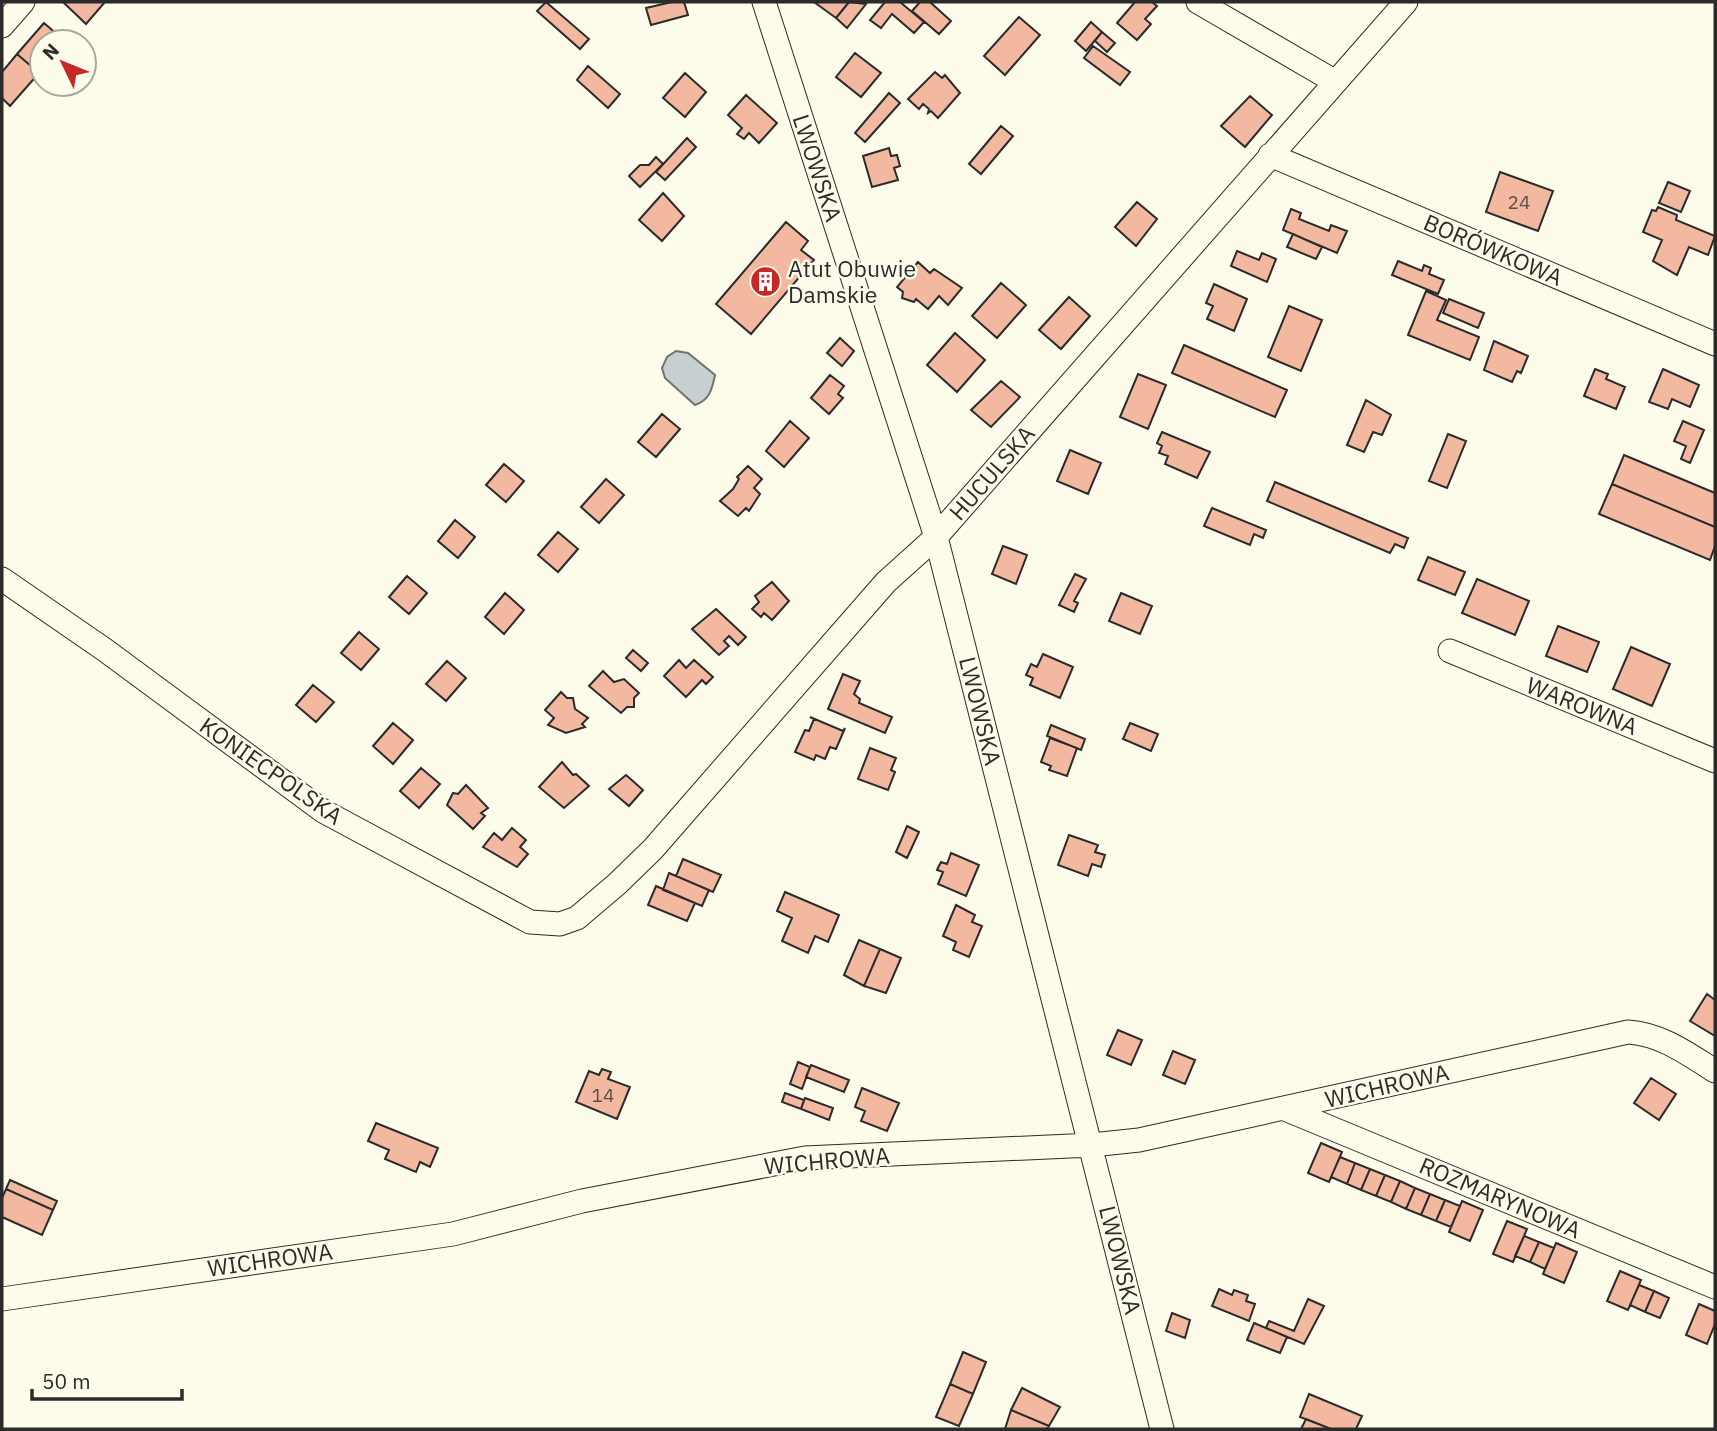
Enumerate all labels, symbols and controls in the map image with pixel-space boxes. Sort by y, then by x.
north arrow [28,28,98,98]
text: N [37,38,64,65]
street label: LWOWSKA [787,110,849,225]
house number: 24 [1508,190,1530,214]
street label: BORÓWKOWA [1419,206,1568,292]
place label: Atut Obuwie Damskie [788,253,916,309]
building icon: Atut Obuwie Damskie [748,265,782,299]
street label: HUCULSKA [942,419,1041,526]
street label: LWOWSKA [953,653,1009,768]
street label: WAROWNA [1522,669,1643,741]
street label: KONIECPOLSKA [194,710,349,831]
street label: WICHROWA [1322,1056,1452,1114]
house number: 14 [592,1083,614,1107]
street label: WICHROWA [763,1140,891,1180]
street label: ROZMARYNOWA [1415,1150,1586,1245]
street label: LWOWSKA [1093,1202,1149,1317]
street label: WICHROWA [205,1235,335,1283]
scale bar [32,1358,182,1402]
text: 50 m [42,1367,91,1395]

